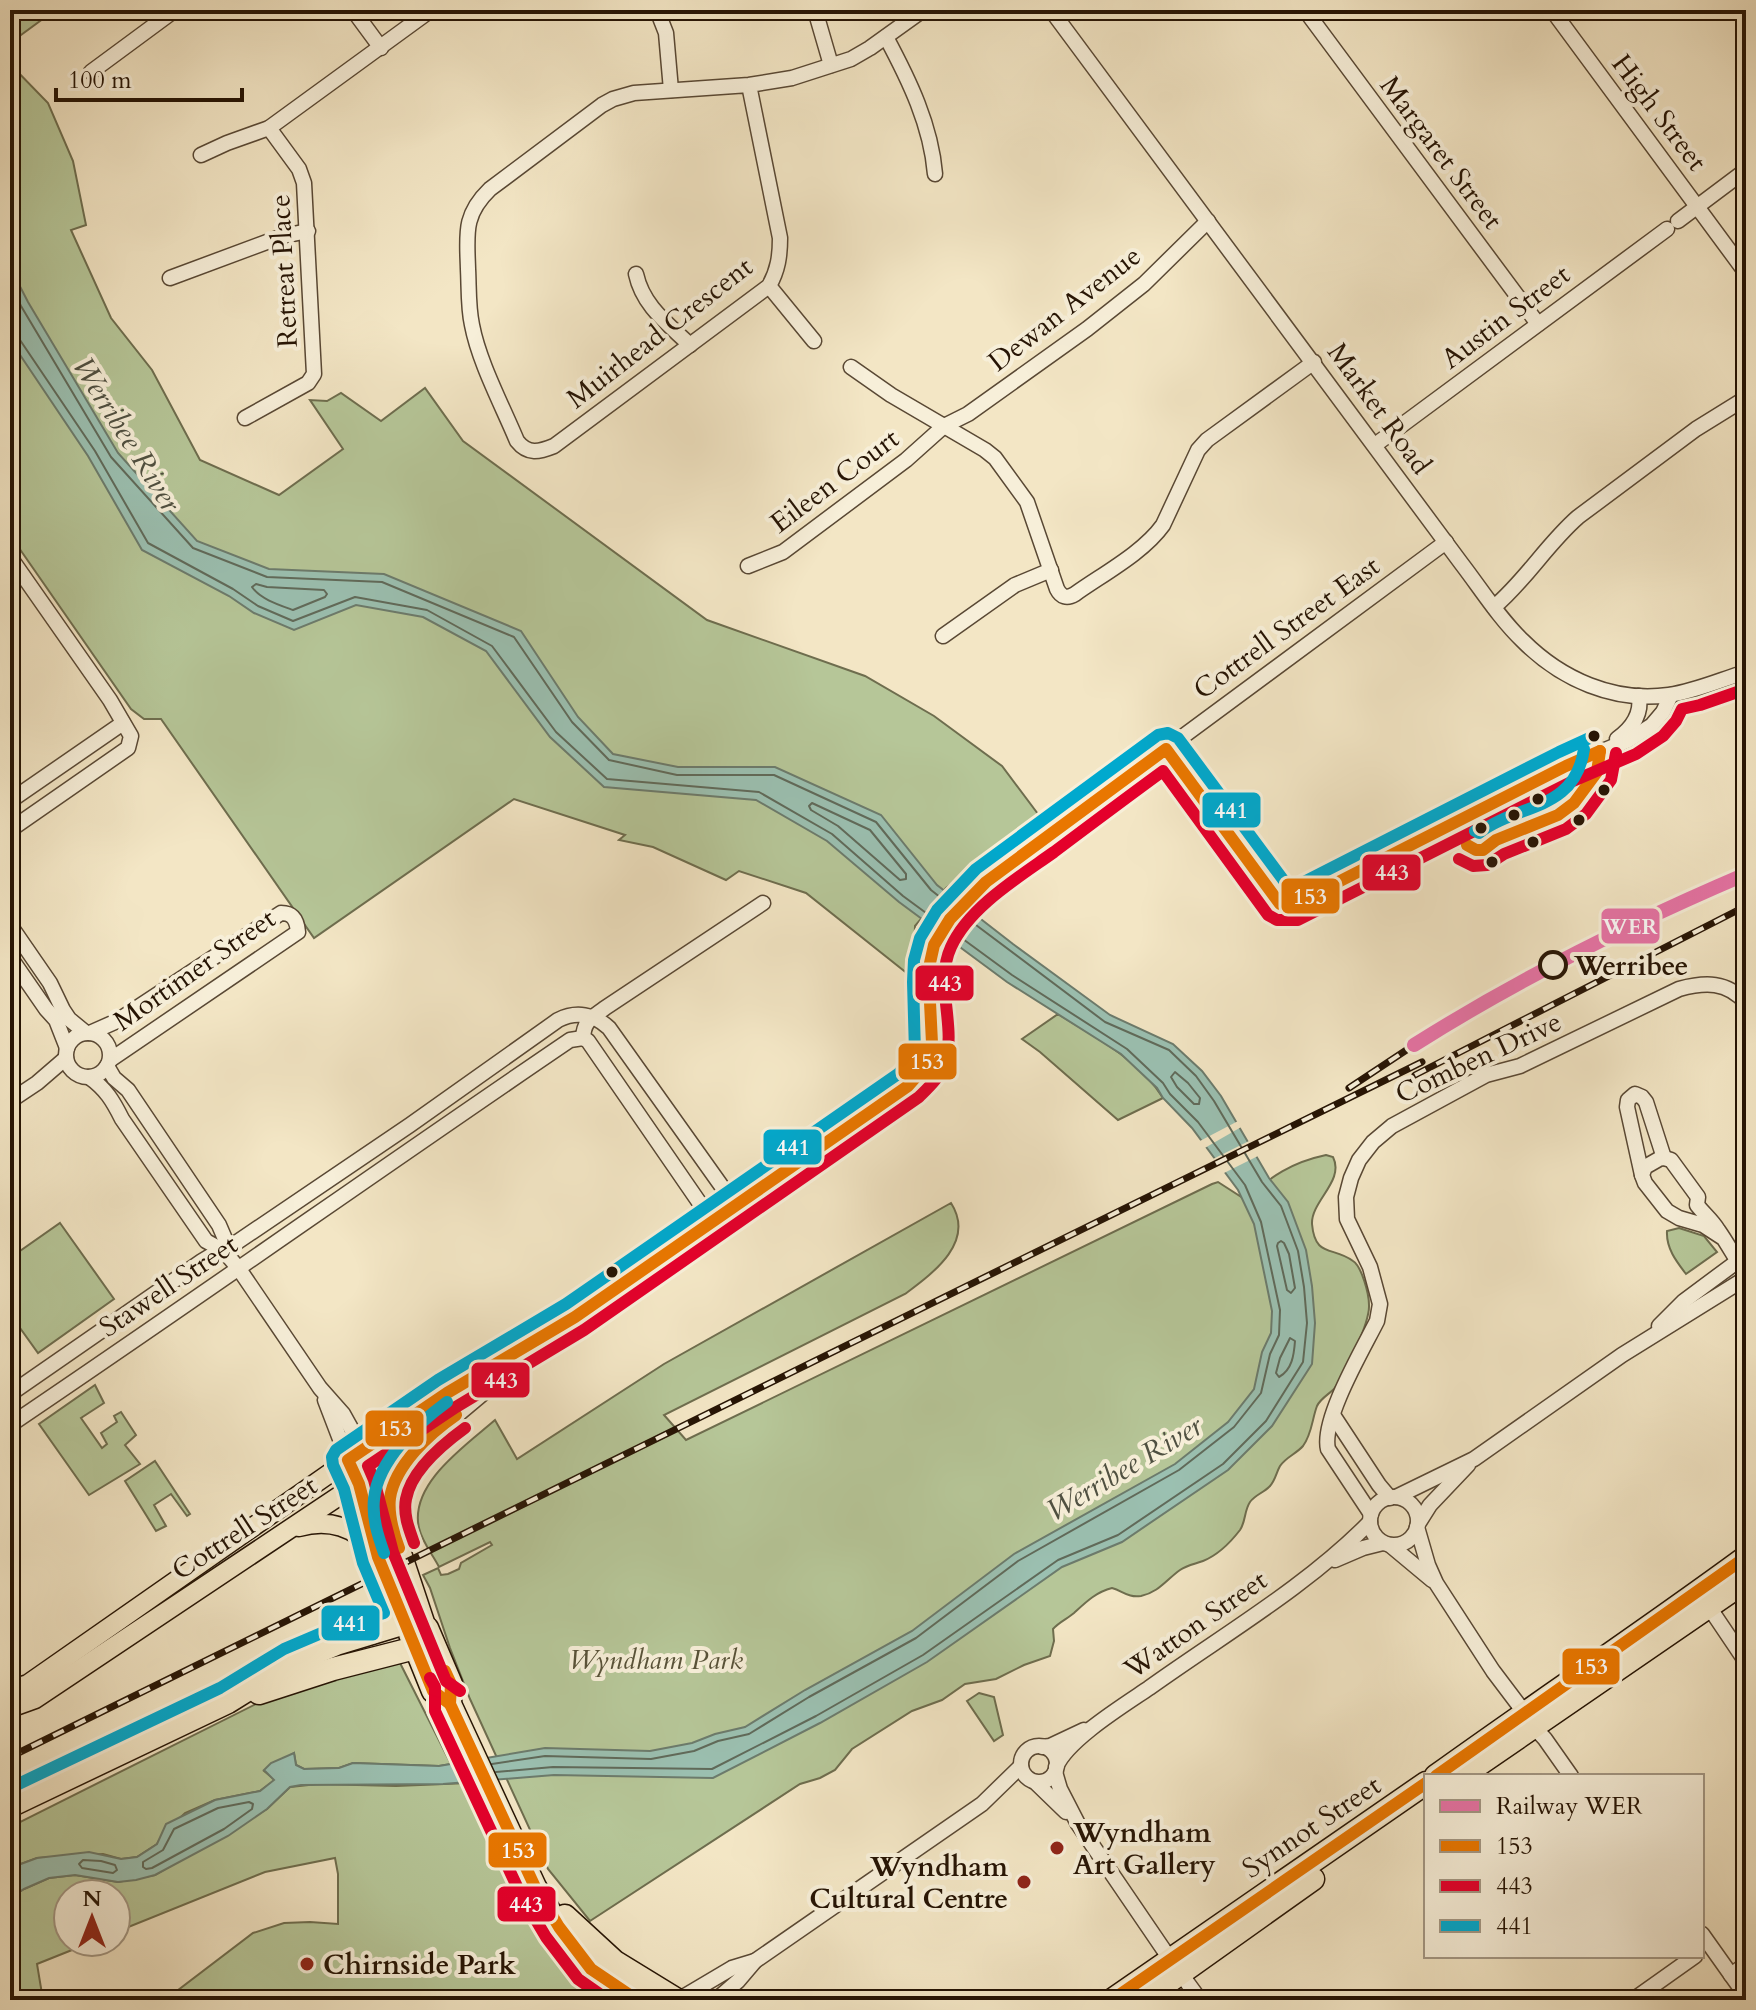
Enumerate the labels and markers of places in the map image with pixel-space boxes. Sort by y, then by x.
unlabelled marker [1586,728,1602,744]
unlabelled marker [1596,782,1612,798]
unlabelled marker [1530,791,1546,807]
unlabelled marker [1506,807,1522,823]
unlabelled marker [1571,812,1587,828]
unlabelled marker [1473,820,1489,836]
unlabelled marker [1525,834,1541,850]
unlabelled marker [1484,854,1500,870]
place label: Werribee [1573,947,1688,985]
marker: Werribee [1539,951,1567,979]
unlabelled marker [604,1264,620,1280]
place label: Wyndham Art Gallery [1072,1814,1216,1884]
marker: Wyndham Art Gallery [1048,1839,1066,1857]
place label: Wyndham Cultural Centre [809,1848,1008,1918]
marker: Wyndham Cultural Centre [1015,1873,1033,1891]
place label: Chirnside Park [323,1946,516,1984]
marker: Chirnside Park [298,1955,316,1973]

